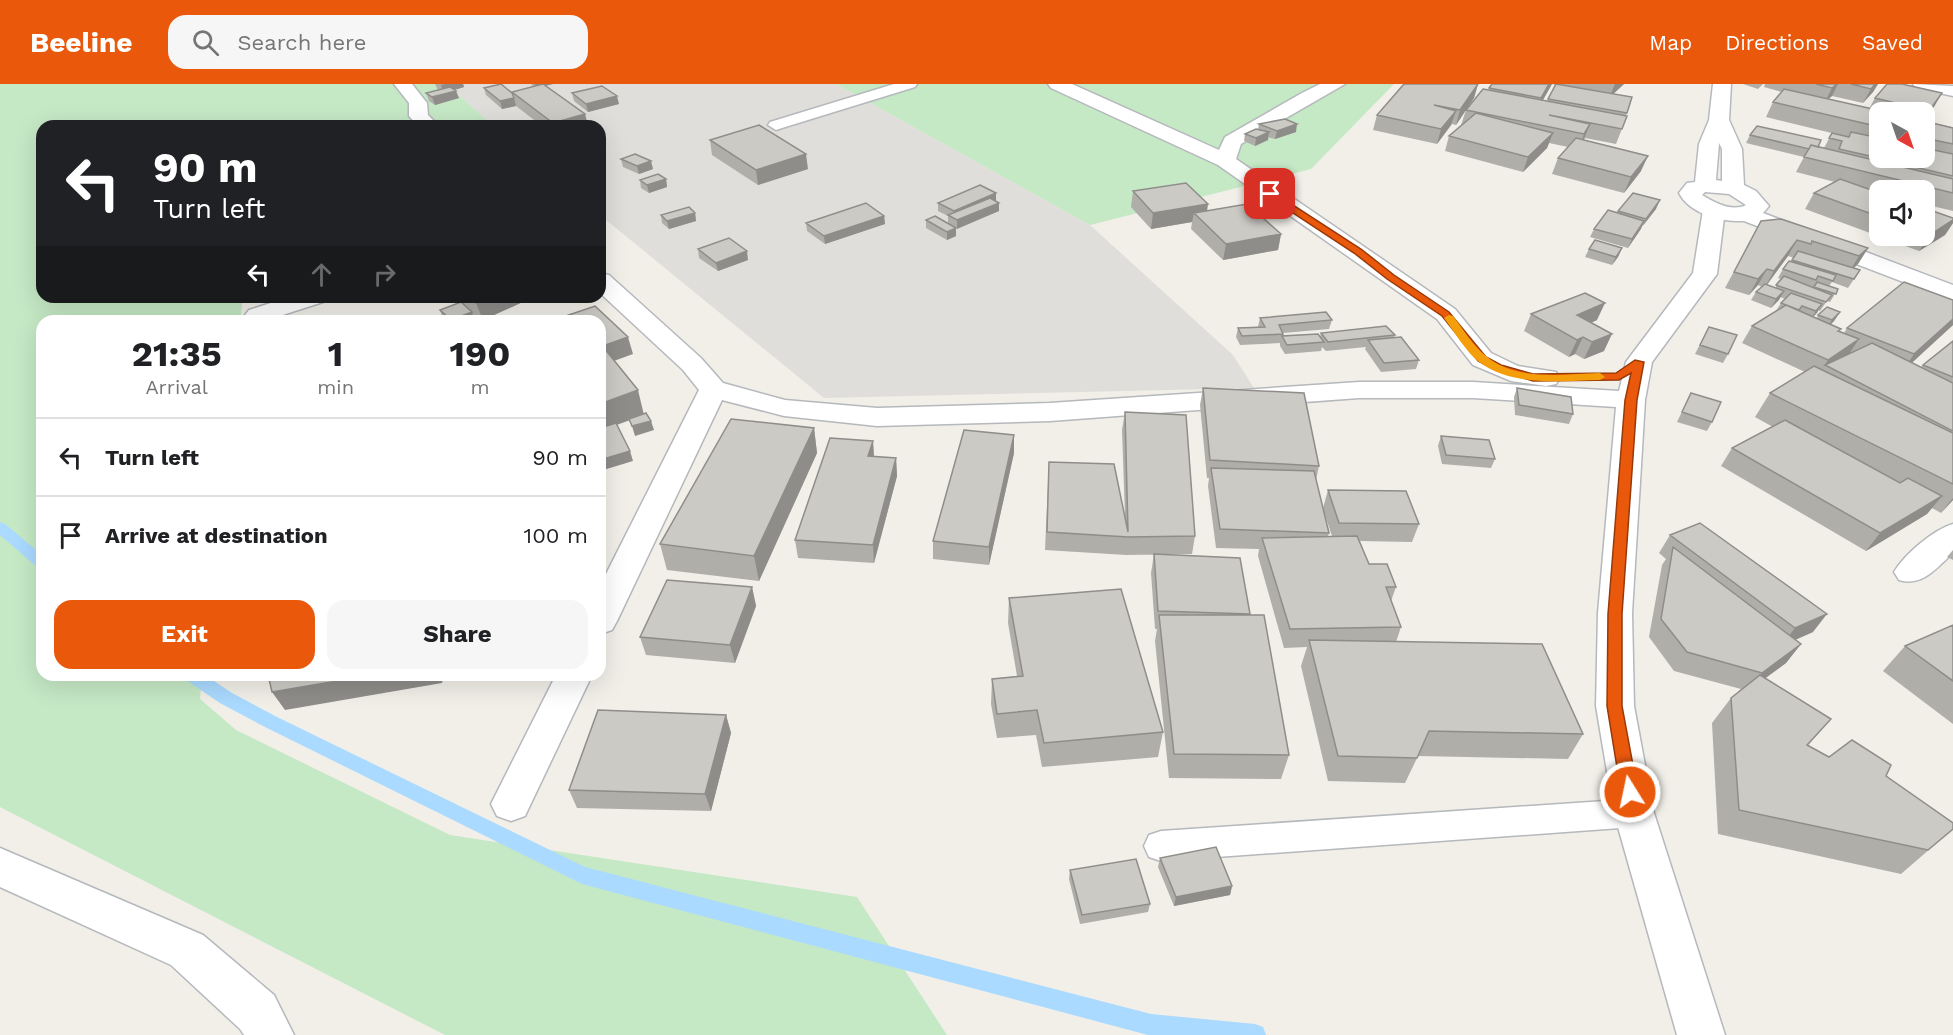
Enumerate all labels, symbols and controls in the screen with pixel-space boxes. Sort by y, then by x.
search box [168,15,588,69]
text: Beeline [30,26,132,59]
icon: search [189,26,222,59]
text: Search here [237,30,366,55]
text: Map [1649,30,1692,55]
text: Directions [1725,30,1829,55]
text: Saved [1862,30,1923,55]
north arrow [1869,102,1935,168]
map controls [1869,102,1935,246]
text: 90 m [153,143,257,192]
icon: left [54,144,132,222]
pin [1244,168,1295,219]
icon: arrive [1253,177,1286,210]
button: sound [1869,180,1935,246]
text: Turn left [153,193,265,225]
icon: left [242,258,275,291]
icon: ahead [305,258,338,291]
icon: right [368,258,401,291]
text: 21:35 [132,333,222,375]
text: 1 [328,333,343,375]
text: 190 [450,333,510,375]
text: Arrival [145,375,208,399]
text: min [317,375,354,399]
text: m [470,375,490,399]
icon: left [54,441,87,474]
text: Turn left [105,445,199,470]
text: 90 m [532,445,588,470]
icon: arrive [54,519,87,552]
text: Arrive at destination [105,523,328,548]
text: 100 m [524,523,588,548]
button: Exit [54,600,315,669]
button: Share [327,600,588,669]
position arrow [1598,760,1662,824]

